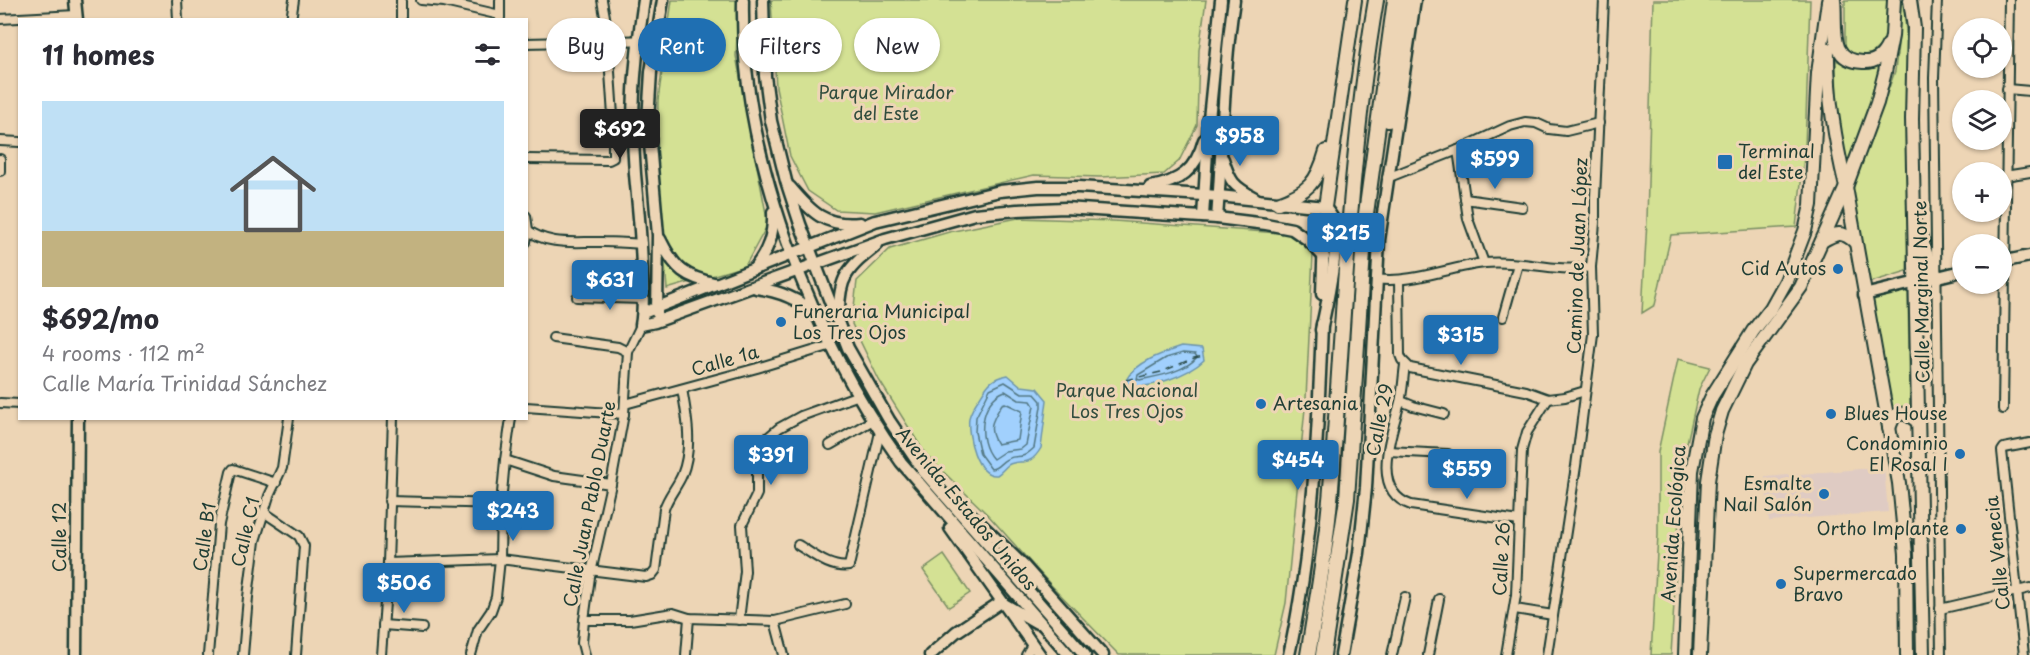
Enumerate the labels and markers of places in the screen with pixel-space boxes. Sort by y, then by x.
pin: $692 [584,109,656,160]
pin: $958 [1204,116,1276,167]
place label: Terminal del Este [1738,137,1815,185]
pin: $599 [1459,139,1531,190]
marker: Terminal del Este [1716,153,1734,171]
pin: $215 [1310,213,1382,264]
place label: Cid Autos [1741,254,1826,281]
pin: $631 [574,260,646,311]
marker: Cid Autos [1831,262,1845,276]
place label: Funeraria Municipal Los Tres Ojos [793,297,970,345]
marker: Funeraria Municipal Los Tres Ojos [774,315,788,329]
pin: $315 [1425,315,1497,366]
place label: Artesania [1273,389,1358,416]
marker: Artesania [1254,397,1268,411]
place label: Blues House [1843,399,1948,426]
marker: Blues House [1824,407,1838,421]
place label: Condominio El Rosal I [1846,429,1948,477]
pin: $391 [735,435,807,486]
pin: $454 [1262,440,1334,491]
marker: Condominio El Rosal I [1953,447,1967,461]
pin: $559 [1431,449,1503,500]
place label: Esmalte Nail Salón [1723,469,1812,517]
marker: Esmalte Nail Salón [1817,487,1831,501]
pin: $243 [477,491,549,542]
place label: Ortho Implante [1817,514,1949,541]
marker: Ortho Implante [1954,522,1968,536]
place label: Supermercado Bravo [1793,559,1917,607]
pin: $506 [368,563,440,614]
marker: Supermercado Bravo [1774,577,1788,591]

